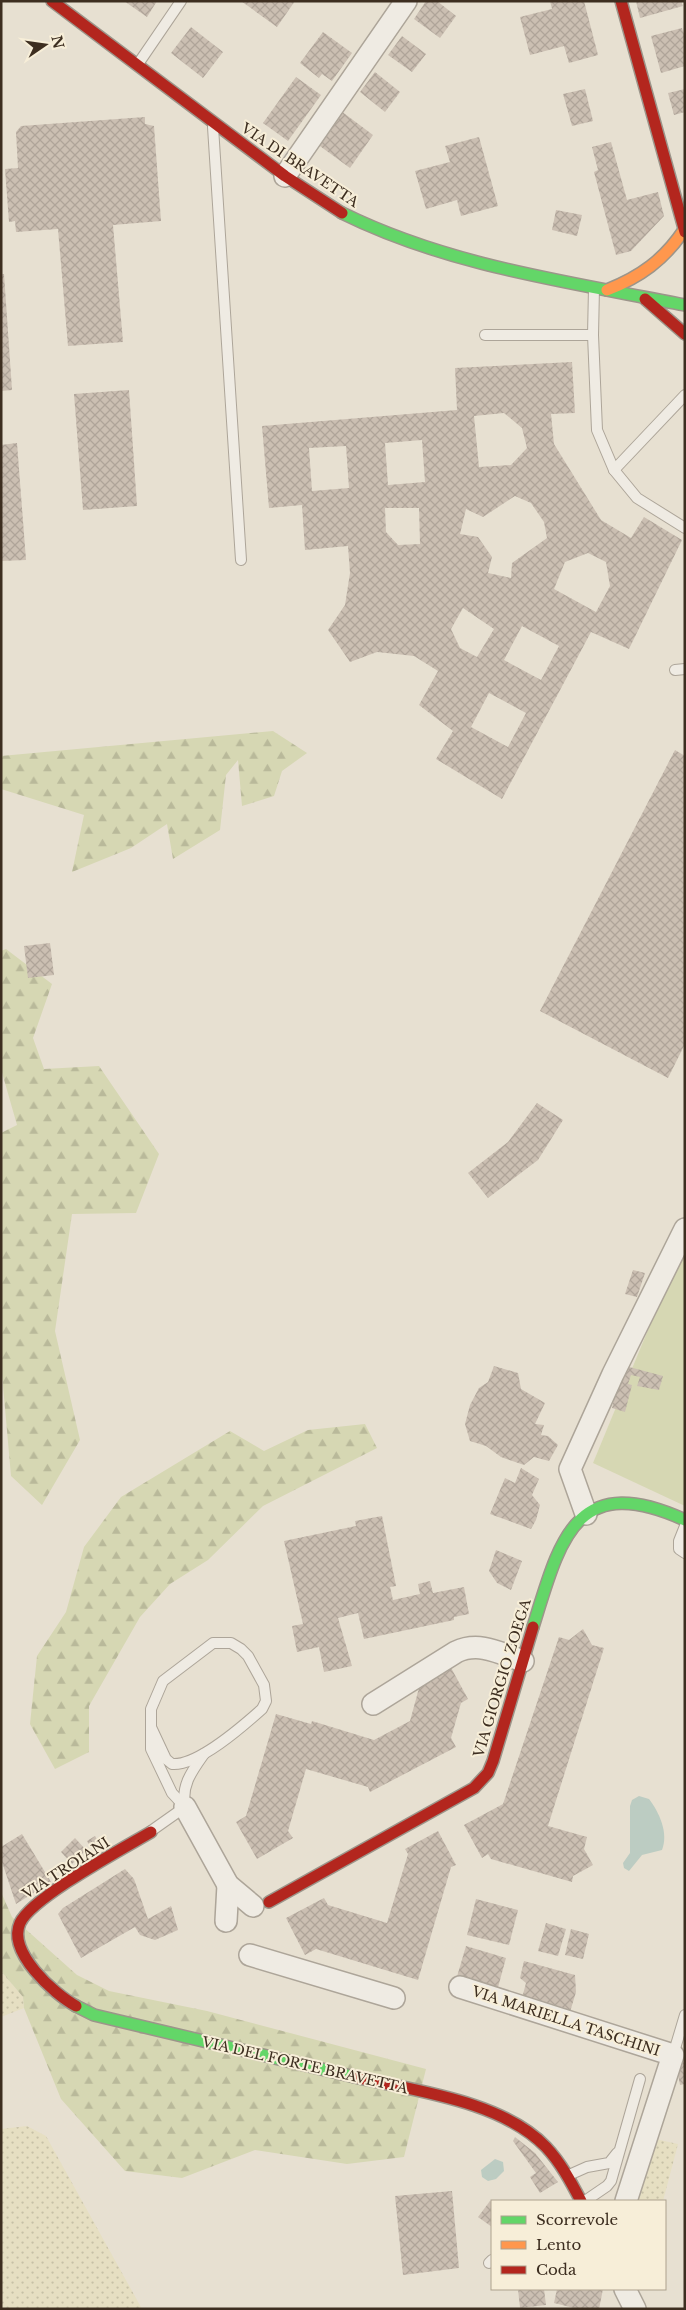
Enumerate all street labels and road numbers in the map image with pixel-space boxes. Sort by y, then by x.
street label: VIA DI BRAVETTA [237,118,362,211]
street label: VIA GIORGIO ZOEGA [469,1596,535,1760]
street label: VIA TROIANI [18,1833,113,1904]
street label: VIA MARIELLA TASCHINI [469,1982,663,2060]
street label: VIA DEL FORTE BRAVETTA [199,2032,410,2097]

